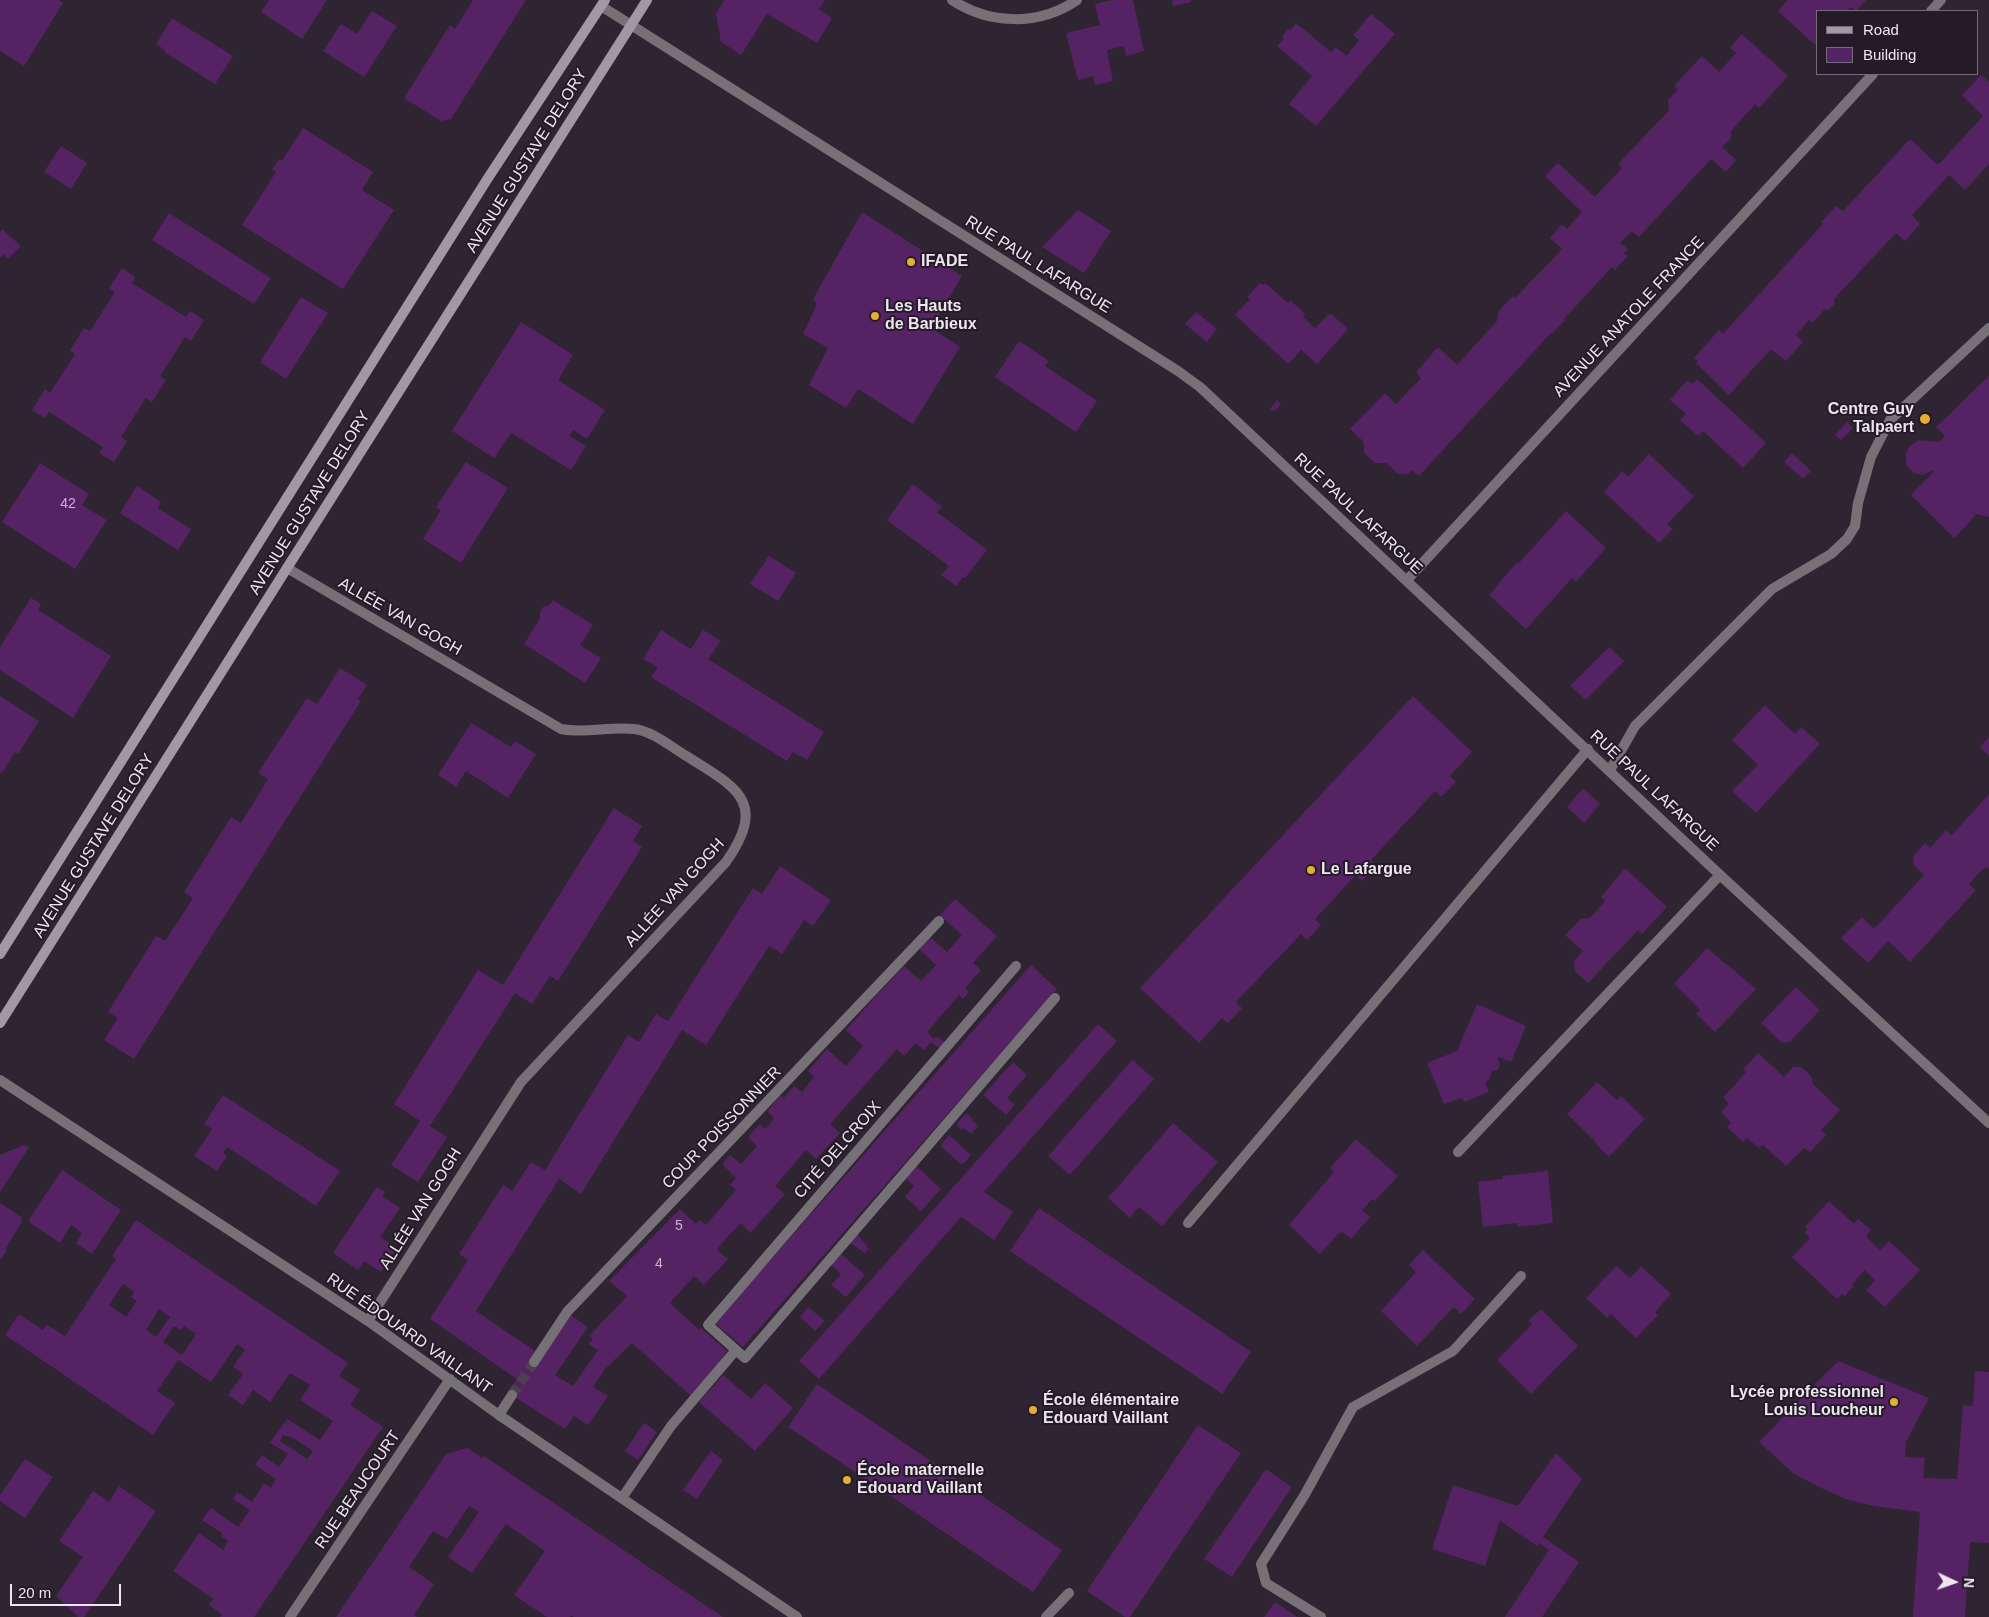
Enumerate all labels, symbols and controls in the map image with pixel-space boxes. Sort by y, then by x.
legend [1816,10,1979,75]
text: Road [1863,21,1899,38]
text: Building [1863,46,1916,63]
street label: AVENUE GUSTAVE DELORY [462,66,592,256]
street label: RUE PAUL LAFARGUE [961,212,1115,318]
street label: AVENUE ANATOLE FRANCE [1550,233,1708,401]
place label: IFADE [921,252,968,272]
marker: IFADE [905,256,917,268]
place label: Les Hauts de Barbieux [885,297,977,335]
marker: Les Hauts de Barbieux [869,310,881,322]
place label: Centre Guy Talpaert [1828,400,1914,438]
street label: AVENUE GUSTAVE DELORY [245,408,375,598]
marker: Centre Guy Talpaert [1918,412,1932,426]
street label: RUE PAUL LAFARGUE [1290,449,1426,579]
house number: 42 [60,496,76,512]
street label: ALLÉE VAN GOGH [335,574,465,660]
street label: RUE PAUL LAFARGUE [1586,726,1722,856]
street label: AVENUE GUSTAVE DELORY [29,751,159,941]
street label: ALLÉE VAN GOGH [621,835,729,951]
place label: Le Lafargue [1321,860,1412,880]
marker: Le Lafargue [1305,864,1317,876]
street label: COUR POISSONNIER [659,1063,785,1193]
street label: CITÉ DELCROIX [791,1097,885,1203]
street label: ALLÉE VAN GOGH [376,1145,466,1273]
house number: 5 [675,1218,683,1234]
house number: 4 [655,1256,663,1272]
street label: RUE ÉDOUARD VAILLANT [323,1270,495,1398]
place label: Lycée professionnel Louis Loucheur [1730,1383,1884,1421]
place label: École élémentaire Edouard Vaillant [1043,1391,1179,1429]
marker: Lycée professionnel Louis Loucheur [1888,1396,1900,1408]
marker: École élémentaire Edouard Vaillant [1027,1404,1039,1416]
street label: RUE BEAUCOURT [311,1427,405,1553]
place label: École maternelle Edouard Vaillant [857,1461,984,1499]
marker: École maternelle Edouard Vaillant [841,1474,853,1486]
north arrow [1929,1557,1979,1607]
scale bar [12,1574,124,1606]
text: N [1961,1577,1977,1588]
text: 20 m [18,1584,51,1601]

